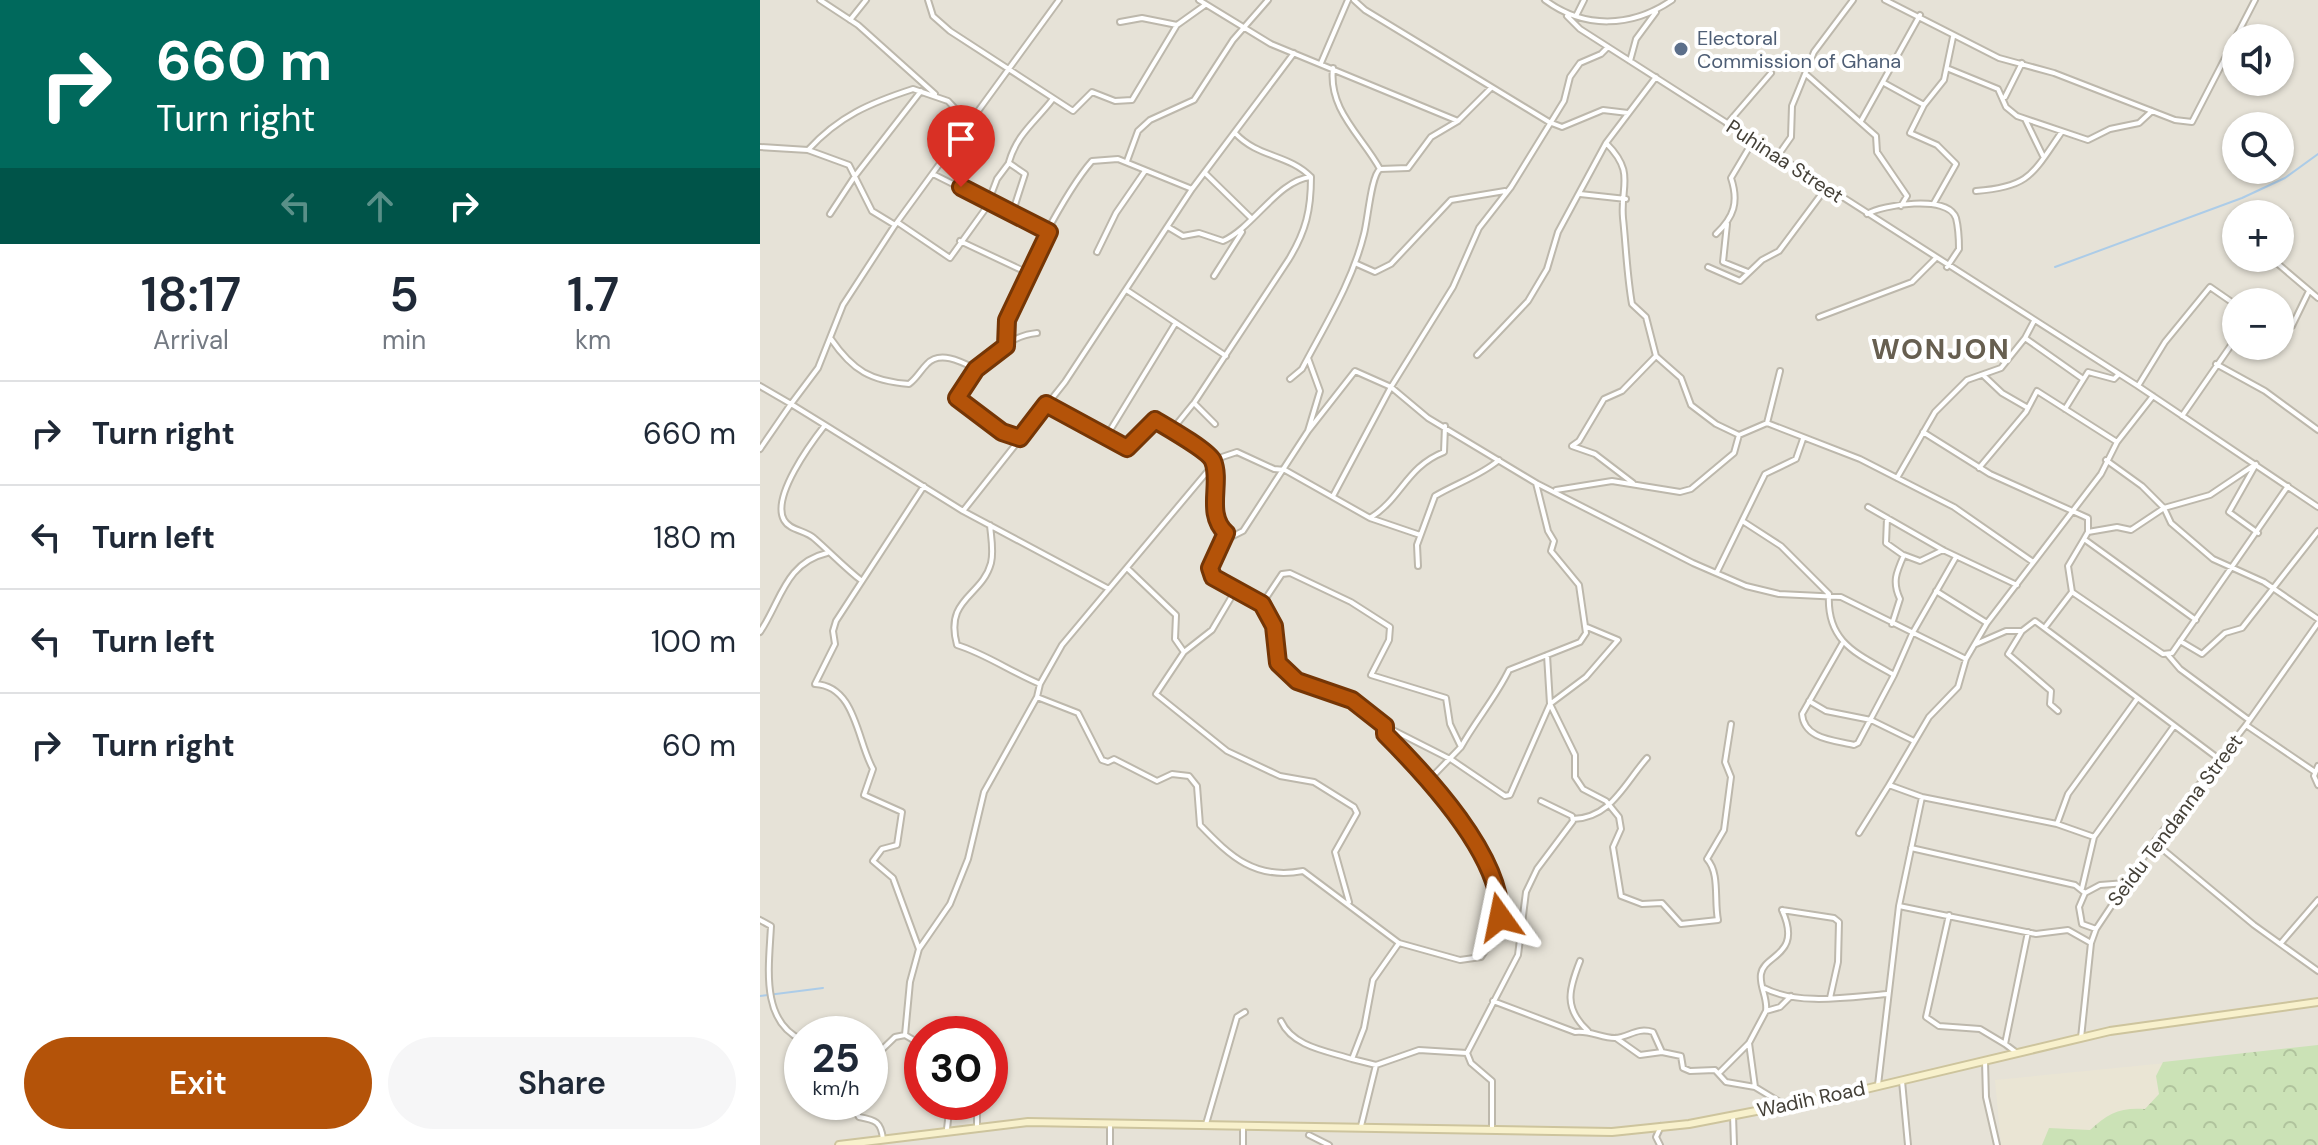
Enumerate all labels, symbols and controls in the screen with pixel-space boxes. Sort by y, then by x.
text: 660 m [156,24,332,97]
map controls [2222,24,2294,360]
button: sound [2222,24,2294,96]
place label: Electoral Commission of Ghana [1697,25,1901,74]
icon: right [24,32,128,136]
marker: Electoral Commission of Ghana [1672,40,1690,58]
text: Turn right [156,95,315,142]
pin [927,105,995,187]
button: search [2222,112,2294,184]
street label: Puhinaa Street [1721,113,1849,209]
icon: arrive [939,117,983,161]
icon: left [274,184,318,228]
icon: ahead [358,184,402,228]
icon: right [442,184,486,228]
button: + [2222,200,2294,272]
text: 18:17 [141,263,241,326]
text: 5 [389,263,419,326]
text: 1.7 [567,263,619,326]
button: − [2222,288,2294,360]
text: Arrival [153,323,229,357]
text: min [382,323,426,357]
text: km [575,323,611,357]
district label: WONJON [1871,331,2011,368]
icon: right [24,411,68,455]
text: Turn right [92,414,235,453]
text: 660 m [643,414,736,453]
icon: left [24,515,68,559]
text: Turn left [92,518,215,557]
text: 180 m [653,518,736,557]
icon: left [24,619,68,663]
text: Turn left [92,622,215,661]
text: 100 m [651,622,736,661]
icon: right [24,723,68,767]
text: Turn right [92,726,235,765]
text: 60 m [662,726,736,765]
street label: Seidu Tendanna Street [2102,729,2248,911]
position arrow [1458,875,1542,959]
speed limit sign: 30 [904,1016,1008,1120]
text: 25 [812,1032,860,1084]
button: Exit [24,1037,372,1129]
button: Share [388,1037,736,1129]
text: km/h [812,1075,860,1101]
street label: Wadih Road [1755,1075,1867,1123]

